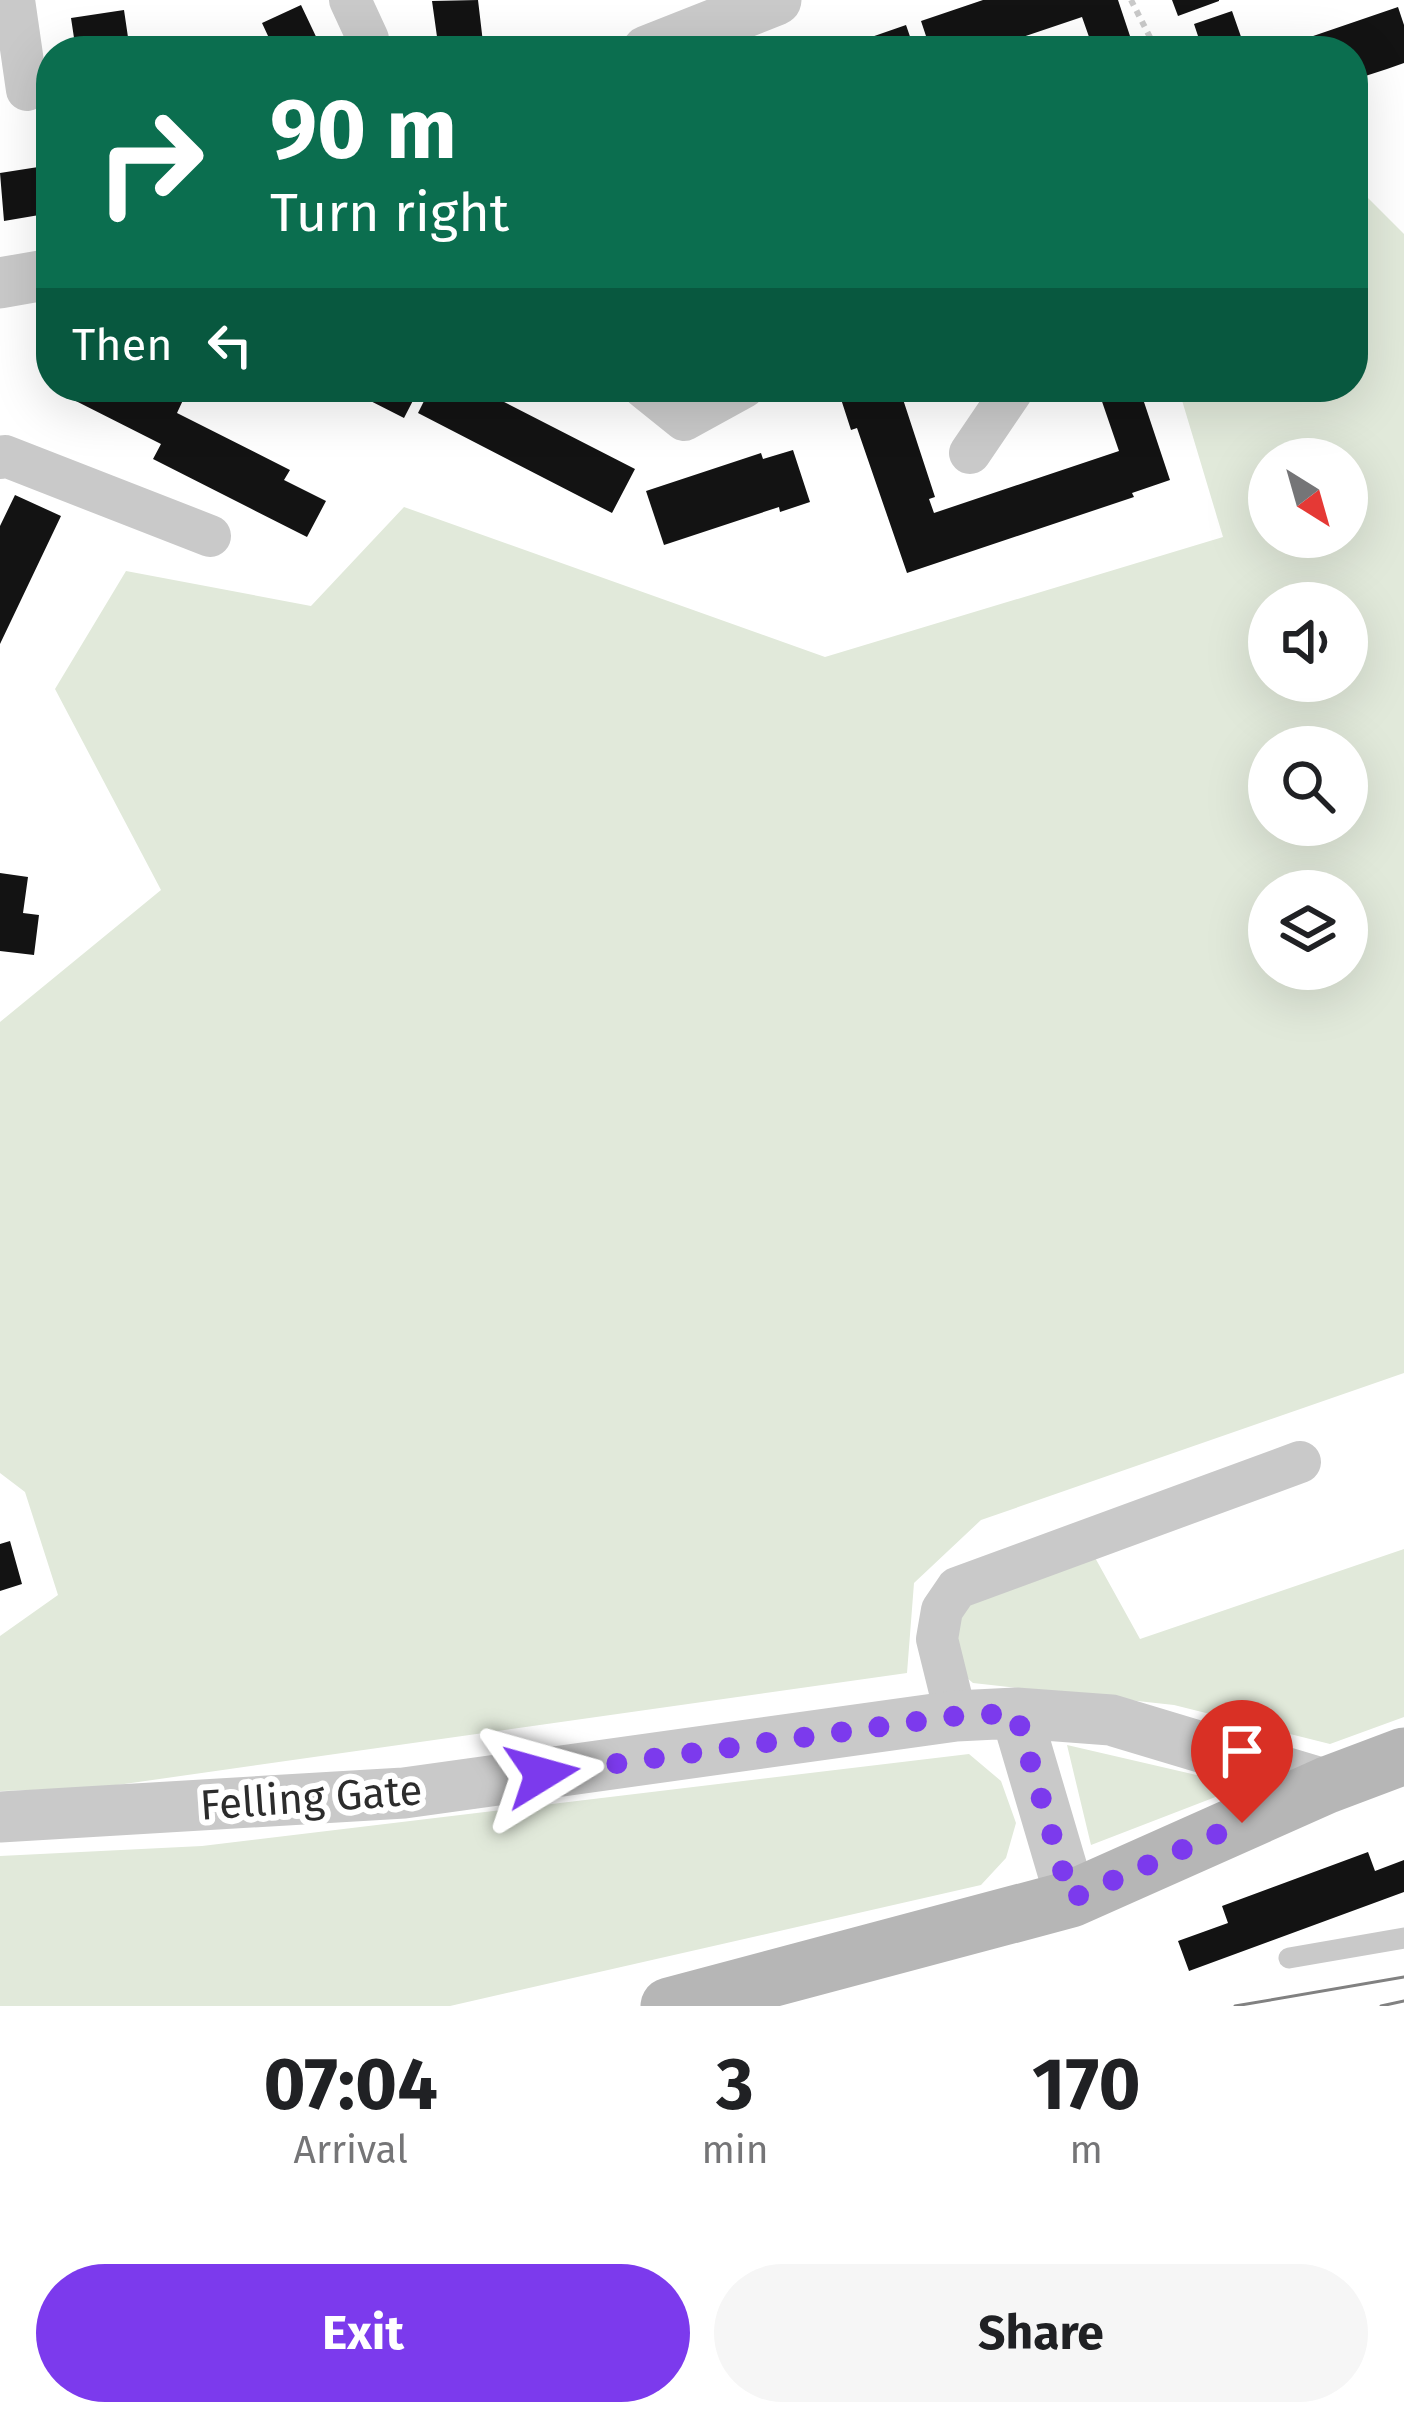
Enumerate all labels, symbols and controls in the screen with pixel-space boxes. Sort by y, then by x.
text: 90 m [270,79,457,180]
icon: right [72,84,228,240]
text: Turn right [270,181,509,245]
icon: left [197,312,263,378]
text: Then [72,318,173,372]
north arrow [1248,438,1368,558]
map controls [1248,438,1368,990]
button: sound [1248,582,1368,702]
button: search [1248,726,1368,846]
button: layers [1248,870,1368,990]
pin [1191,1700,1293,1823]
position arrow [479,1711,605,1837]
icon: arrive [1209,1718,1275,1784]
street label: Felling Gate [198,1765,424,1831]
text: 07:04 [263,2042,438,2128]
text: 3 [716,2042,754,2128]
text: 170 [1032,2042,1141,2128]
text: Arrival [294,2127,408,2173]
text: min [701,2127,769,2173]
text: m [1070,2127,1103,2173]
button: Exit [36,2264,690,2402]
button: Share [714,2264,1368,2402]

